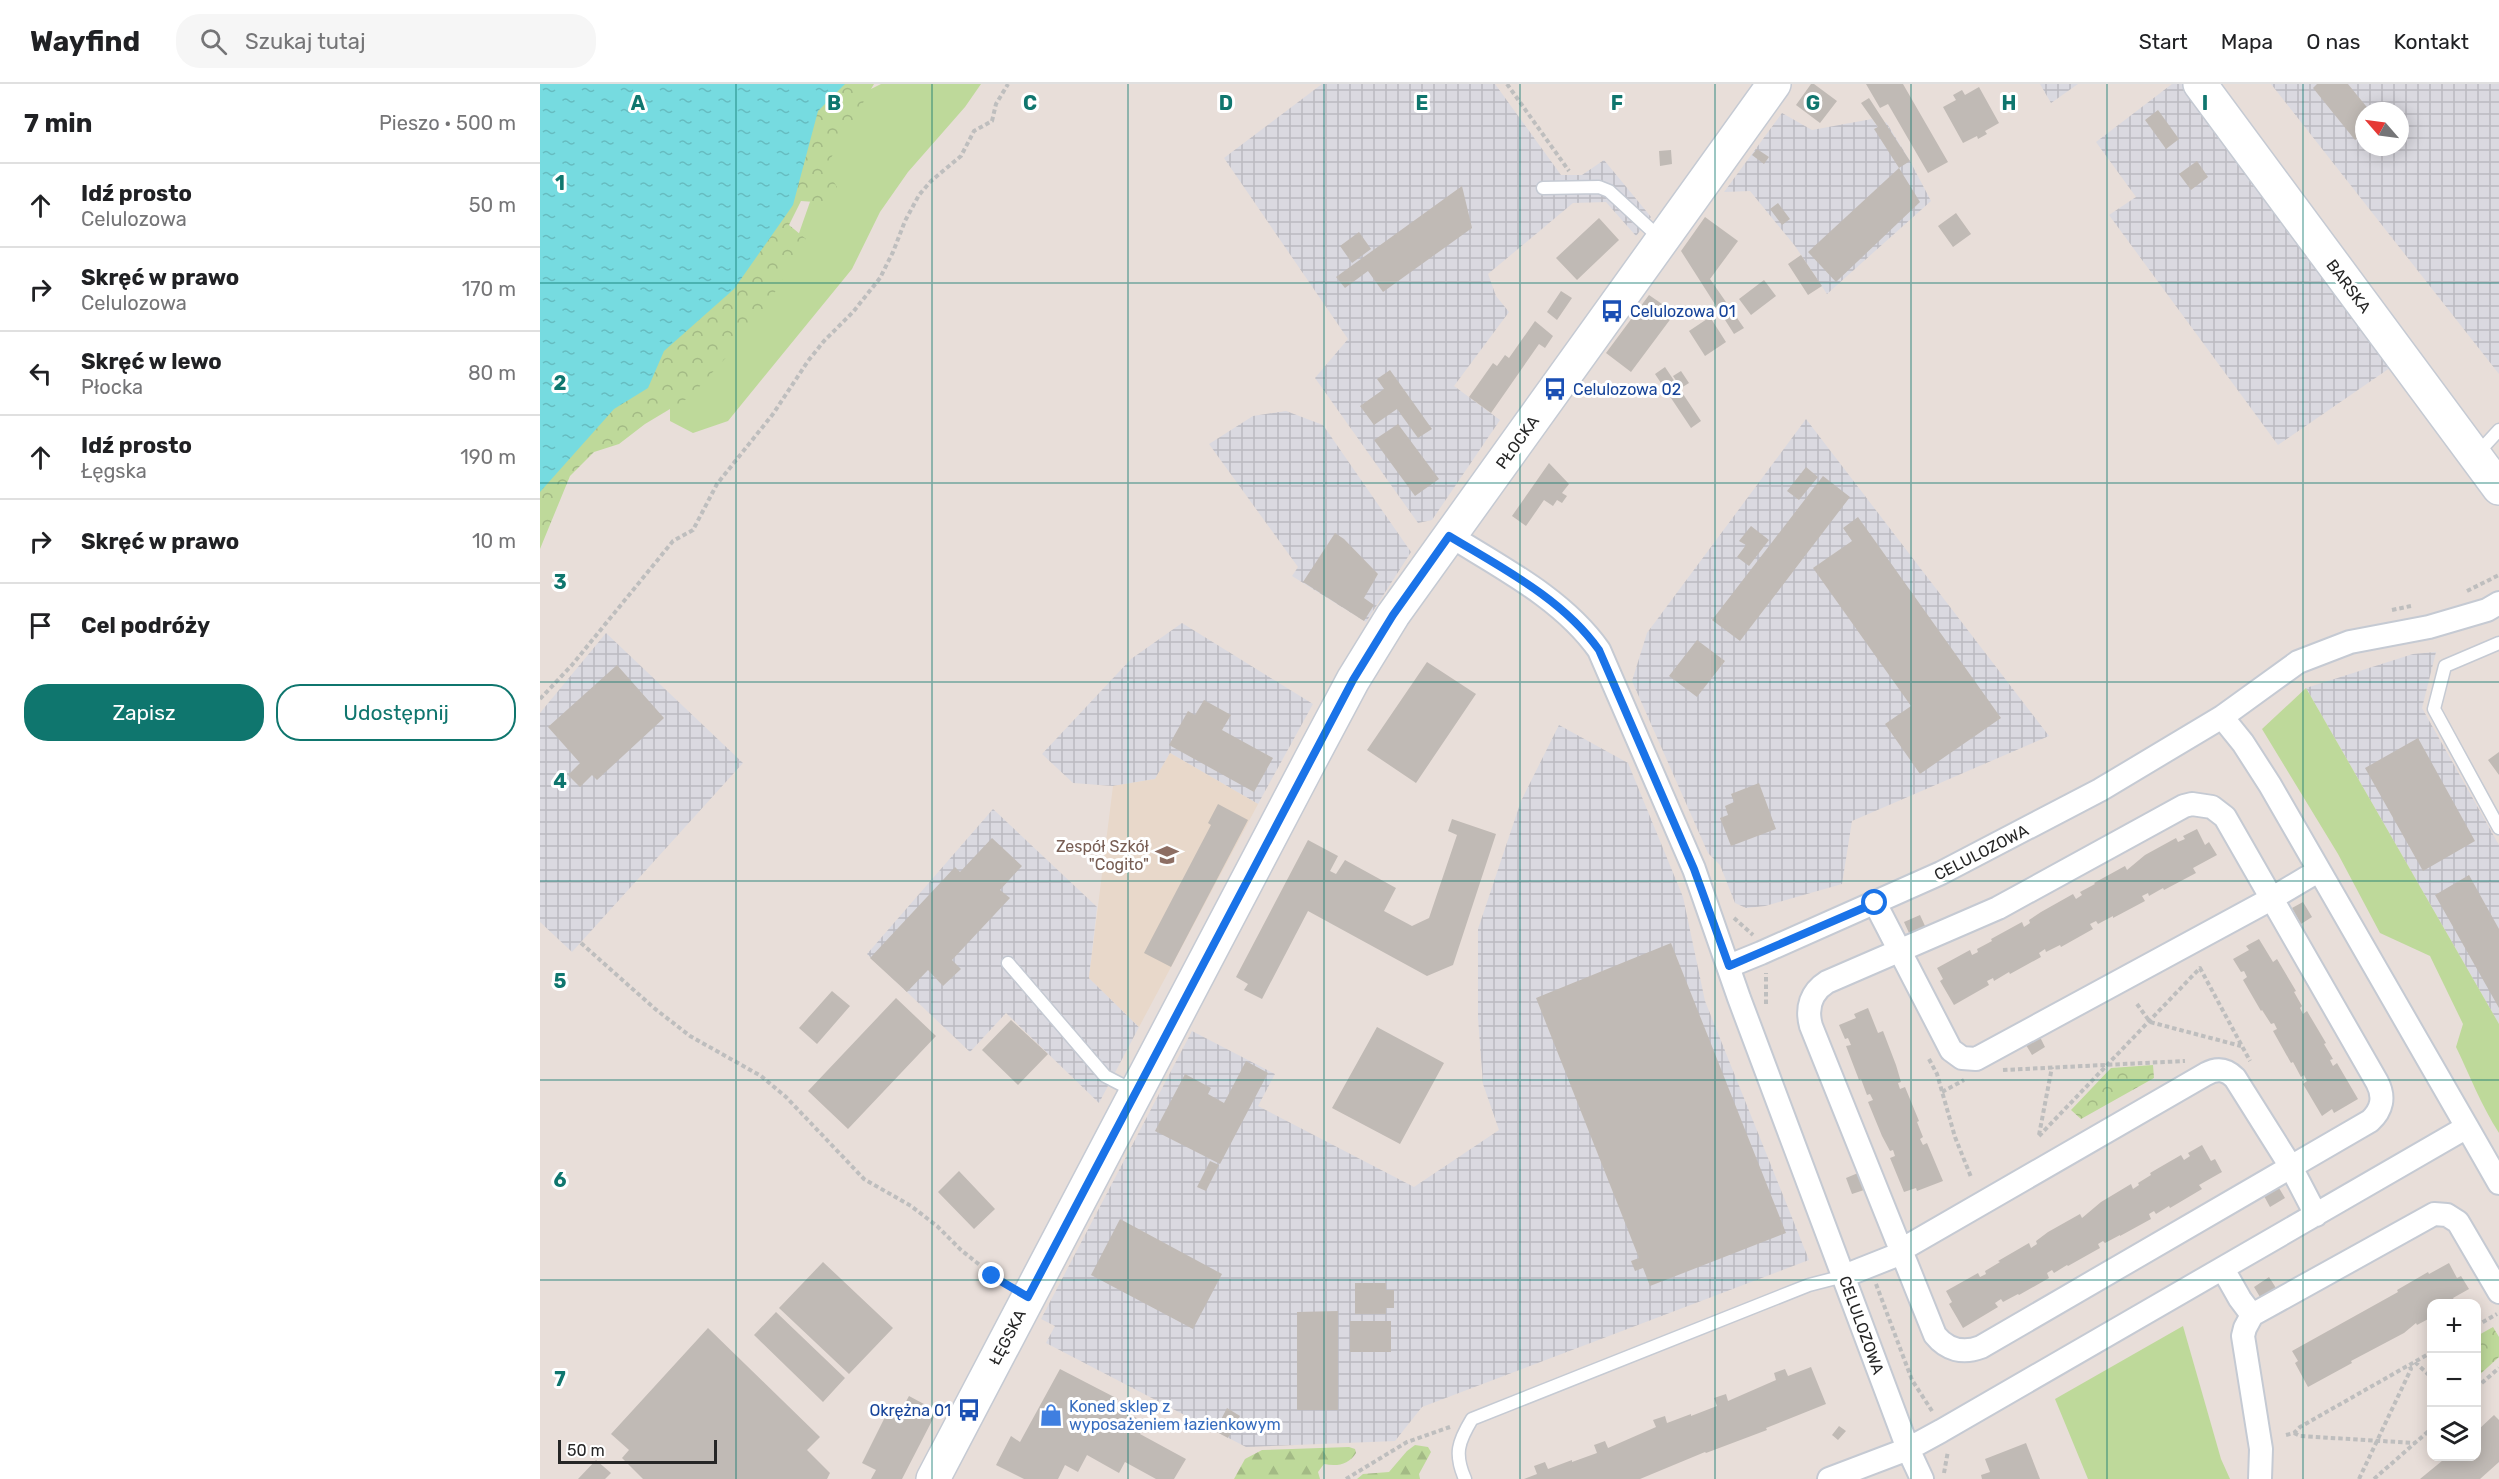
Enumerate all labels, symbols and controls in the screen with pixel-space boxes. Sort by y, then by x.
search box [176,14,596,68]
text: Wayfind [30,25,140,58]
icon: search [197,25,230,58]
text: Szukaj tutaj [245,28,366,55]
text: Start [2139,29,2188,54]
text: Mapa [2221,29,2273,54]
text: O nas [2306,29,2361,54]
text: Kontakt [2394,29,2469,54]
text: A [631,91,646,115]
text: B [827,91,841,115]
text: C [1023,91,1037,115]
text: D [1219,91,1233,115]
text: E [1416,91,1428,115]
text: F [1611,91,1623,115]
text: G [1806,91,1820,115]
text: H [2002,91,2016,115]
text: I [2202,91,2208,115]
north arrow [2355,102,2409,156]
text: 7 min [24,108,92,139]
text: Pieszo · 500 m [379,111,516,135]
text: 1 [555,171,565,195]
text: Idź prosto [81,180,192,207]
icon: ahead [24,189,57,222]
text: 50 m [469,193,516,217]
text: Celulozowa [81,207,187,231]
street label: BARSKA [2322,256,2375,317]
text: Skręć w prawo [81,264,239,291]
icon: right [24,273,57,306]
text: 170 m [462,277,516,301]
text: Celulozowa [81,291,187,315]
bus stop icon: Celulozowa 01 [1599,298,1625,324]
place label: Celulozowa 01 [1630,302,1735,321]
text: Skręć w lewo [81,348,222,375]
icon: left [24,357,57,390]
text: 80 m [468,361,516,385]
text: 2 [554,371,567,395]
text: Płocka [81,375,143,399]
bus stop icon: Celulozowa 02 [1542,376,1568,402]
place label: Celulozowa 02 [1573,380,1681,399]
street label: PŁOCKA [1492,412,1543,473]
text: Idź prosto [81,432,192,459]
icon: ahead [24,441,57,474]
text: 190 m [460,445,516,469]
text: Łęgska [81,459,147,483]
icon: right [24,525,57,558]
text: Skręć w prawo [81,528,239,555]
text: 10 m [472,529,516,553]
text: 3 [553,570,567,594]
icon: arrive [24,609,57,642]
text: Cel podróży [81,612,210,639]
button: Zapisz [24,684,264,741]
button: Udostępnij [276,684,516,741]
text: 4 [553,769,567,793]
street label: CELULOZOWA [1931,820,2032,884]
place label: Zespół Szkół "Cogito" [1056,837,1150,874]
school or university icon: Zespół Szkół "Cogito" [1154,842,1180,868]
route start [1861,889,1887,915]
text: 5 [554,969,567,993]
text: 6 [553,1168,567,1192]
route end [978,1262,1004,1288]
street label: CELULOZOWA [1835,1273,1888,1377]
map controls [2427,1299,2481,1461]
button: + [2427,1299,2481,1353]
street label: ŁĘGSKA [985,1306,1031,1369]
button: − [2427,1353,2481,1407]
text: 7 [554,1367,566,1391]
bus stop icon: Okrężna 01 [956,1397,982,1423]
place label: Koned sklep z wyposażeniem łazienkowym [1069,1397,1281,1434]
place label: Okrężna 01 [869,1401,951,1421]
shop icon: Koned sklep z wyposażeniem łazienkowym [1038,1402,1064,1428]
button: layers [2427,1407,2481,1461]
scale bar [558,1437,717,1464]
text: 50 m [567,1441,605,1460]

